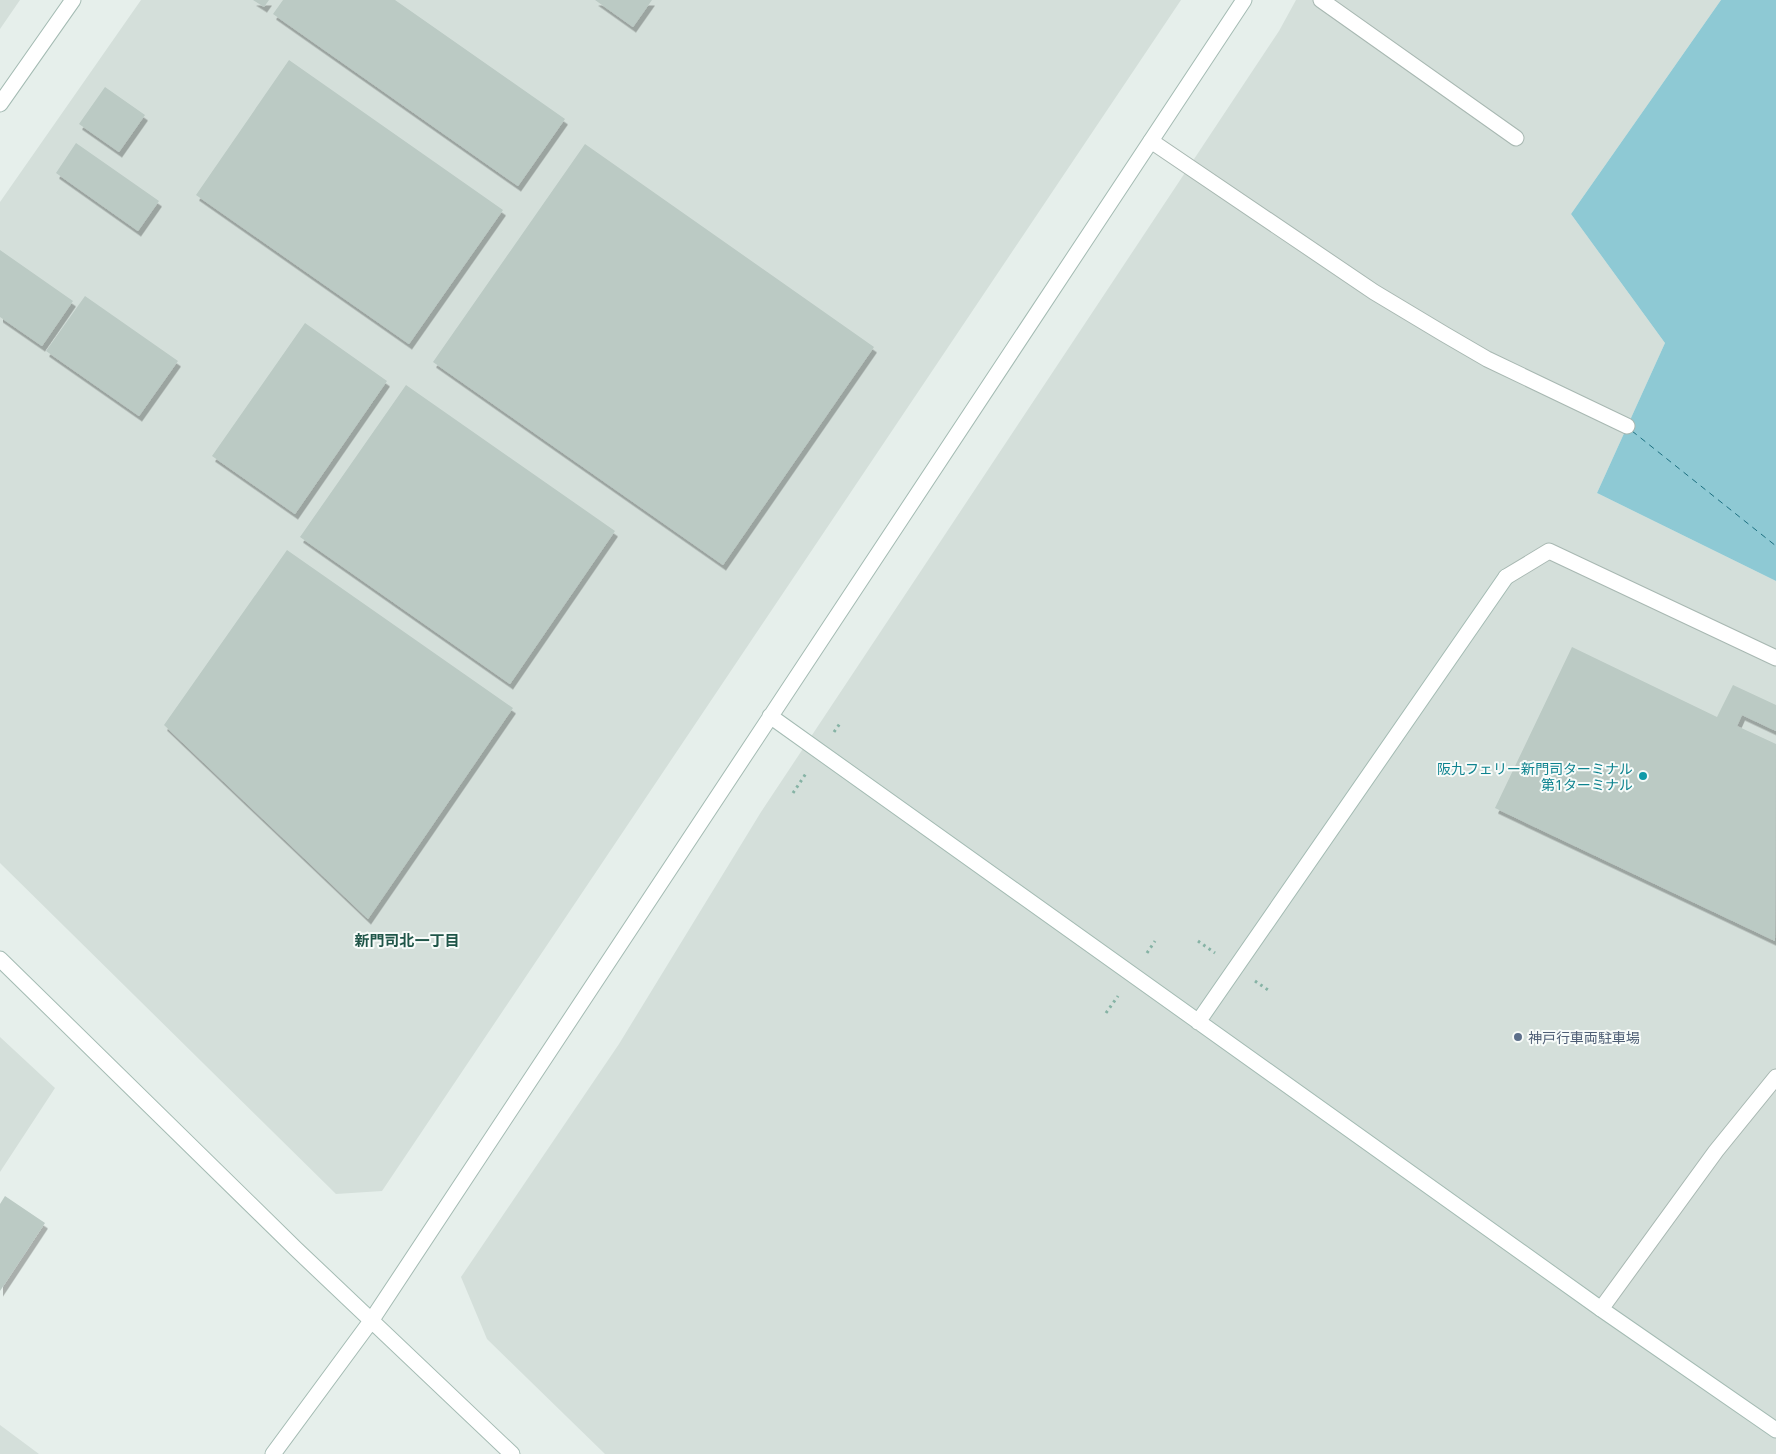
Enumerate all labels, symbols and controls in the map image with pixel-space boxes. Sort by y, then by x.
place label: 阪九フェリー新門司ターミナル 第1ターミナル [1437,759,1633,794]
marker: 阪九フェリー新門司ターミナル 第1ターミナル [1637,770,1649,782]
district label: 新門司北一丁目 [354,930,460,950]
place label: 神戸行車両駐車場 [1528,1028,1640,1047]
marker: 神戸行車両駐車場 [1512,1031,1524,1043]

